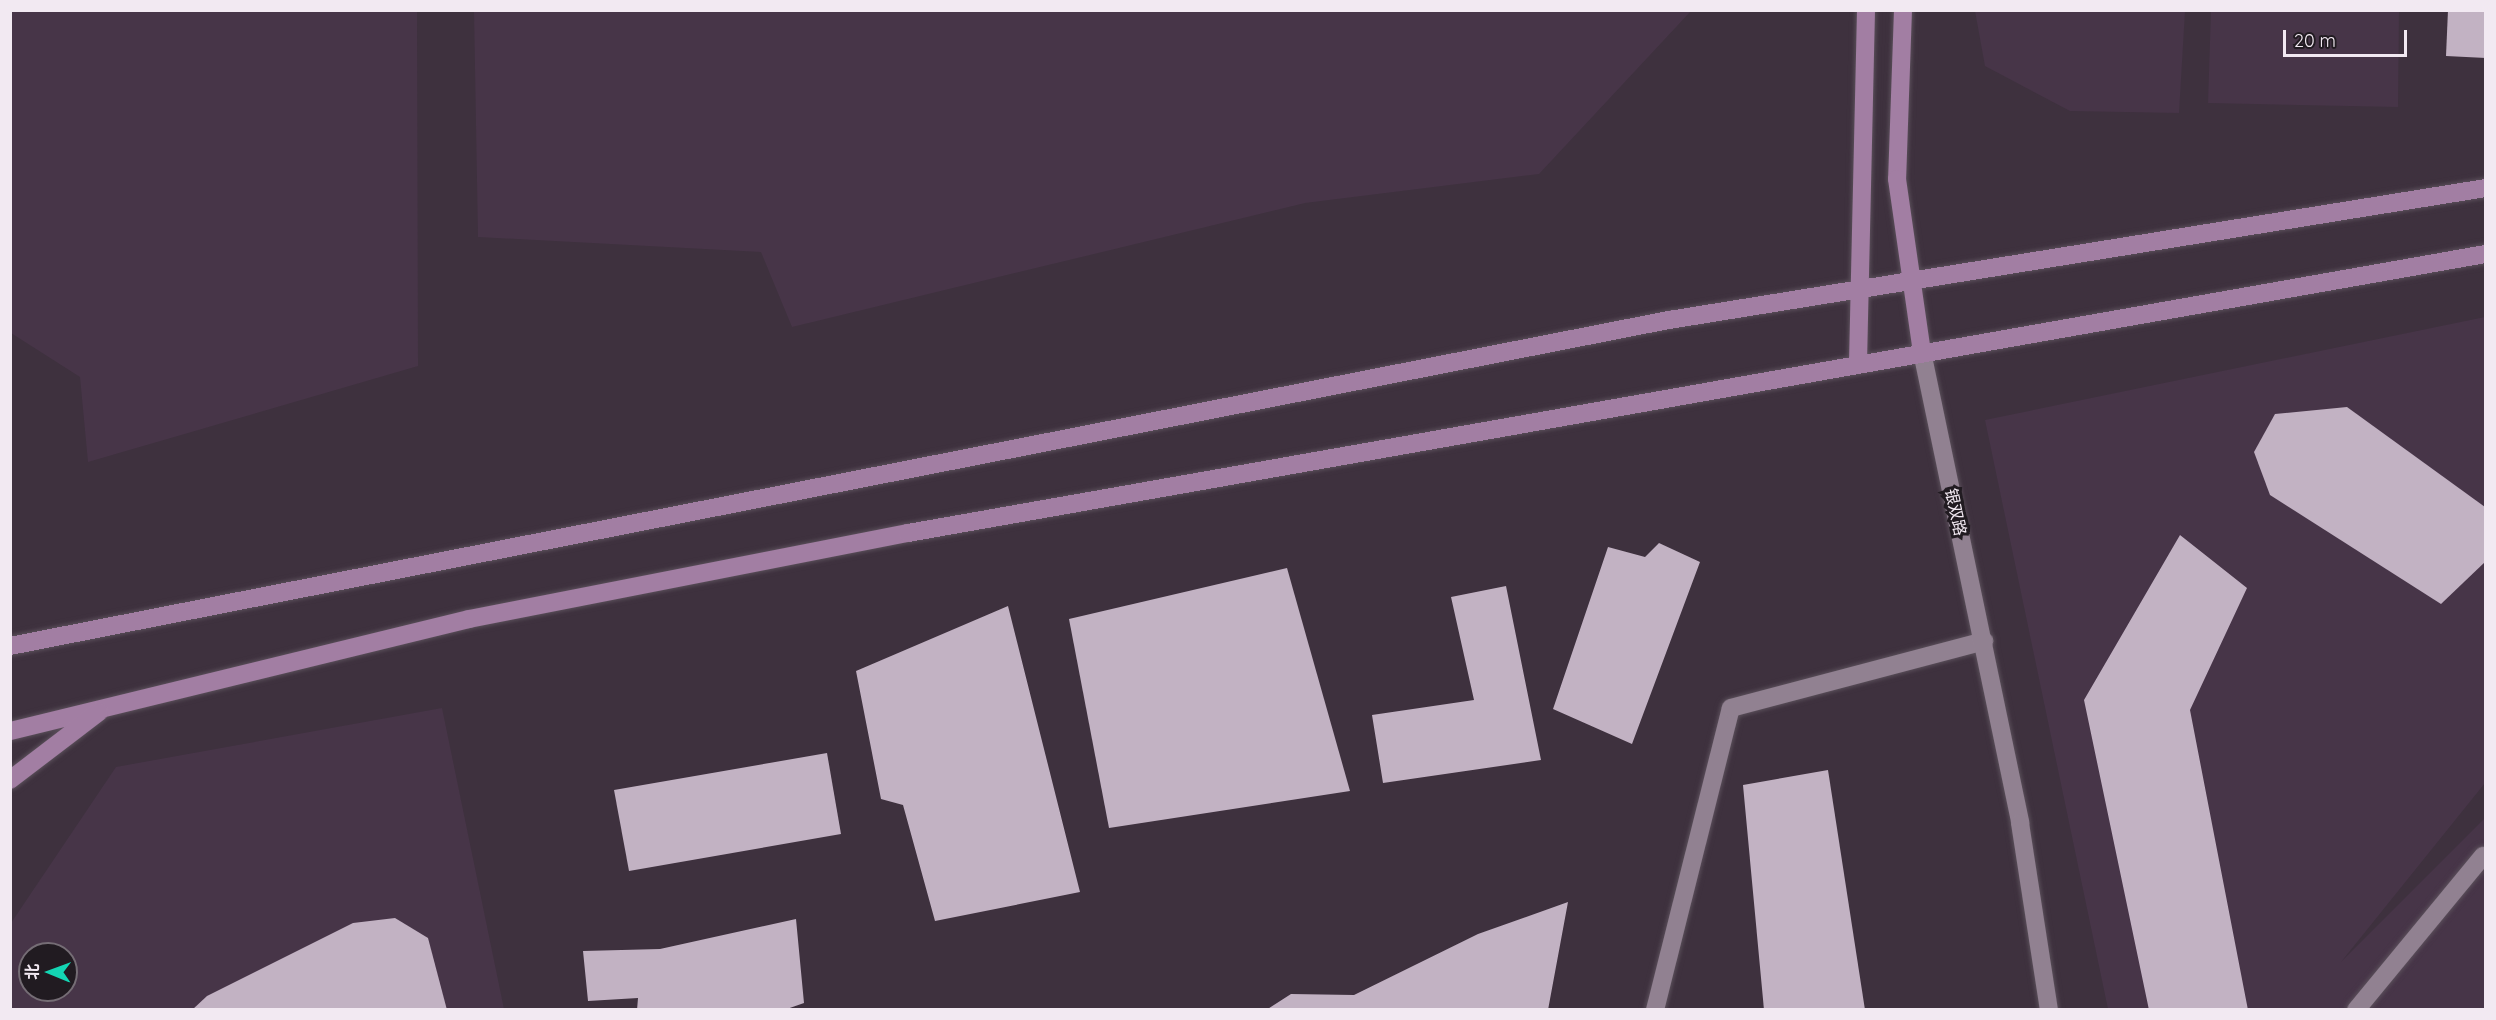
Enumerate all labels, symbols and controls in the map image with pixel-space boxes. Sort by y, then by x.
scale bar [2286,18,2410,56]
text: 20 m [2294,29,2336,52]
street label: 银双路 [1942,487,1970,537]
north arrow [18,942,78,1002]
text: 北 [22,964,42,980]

